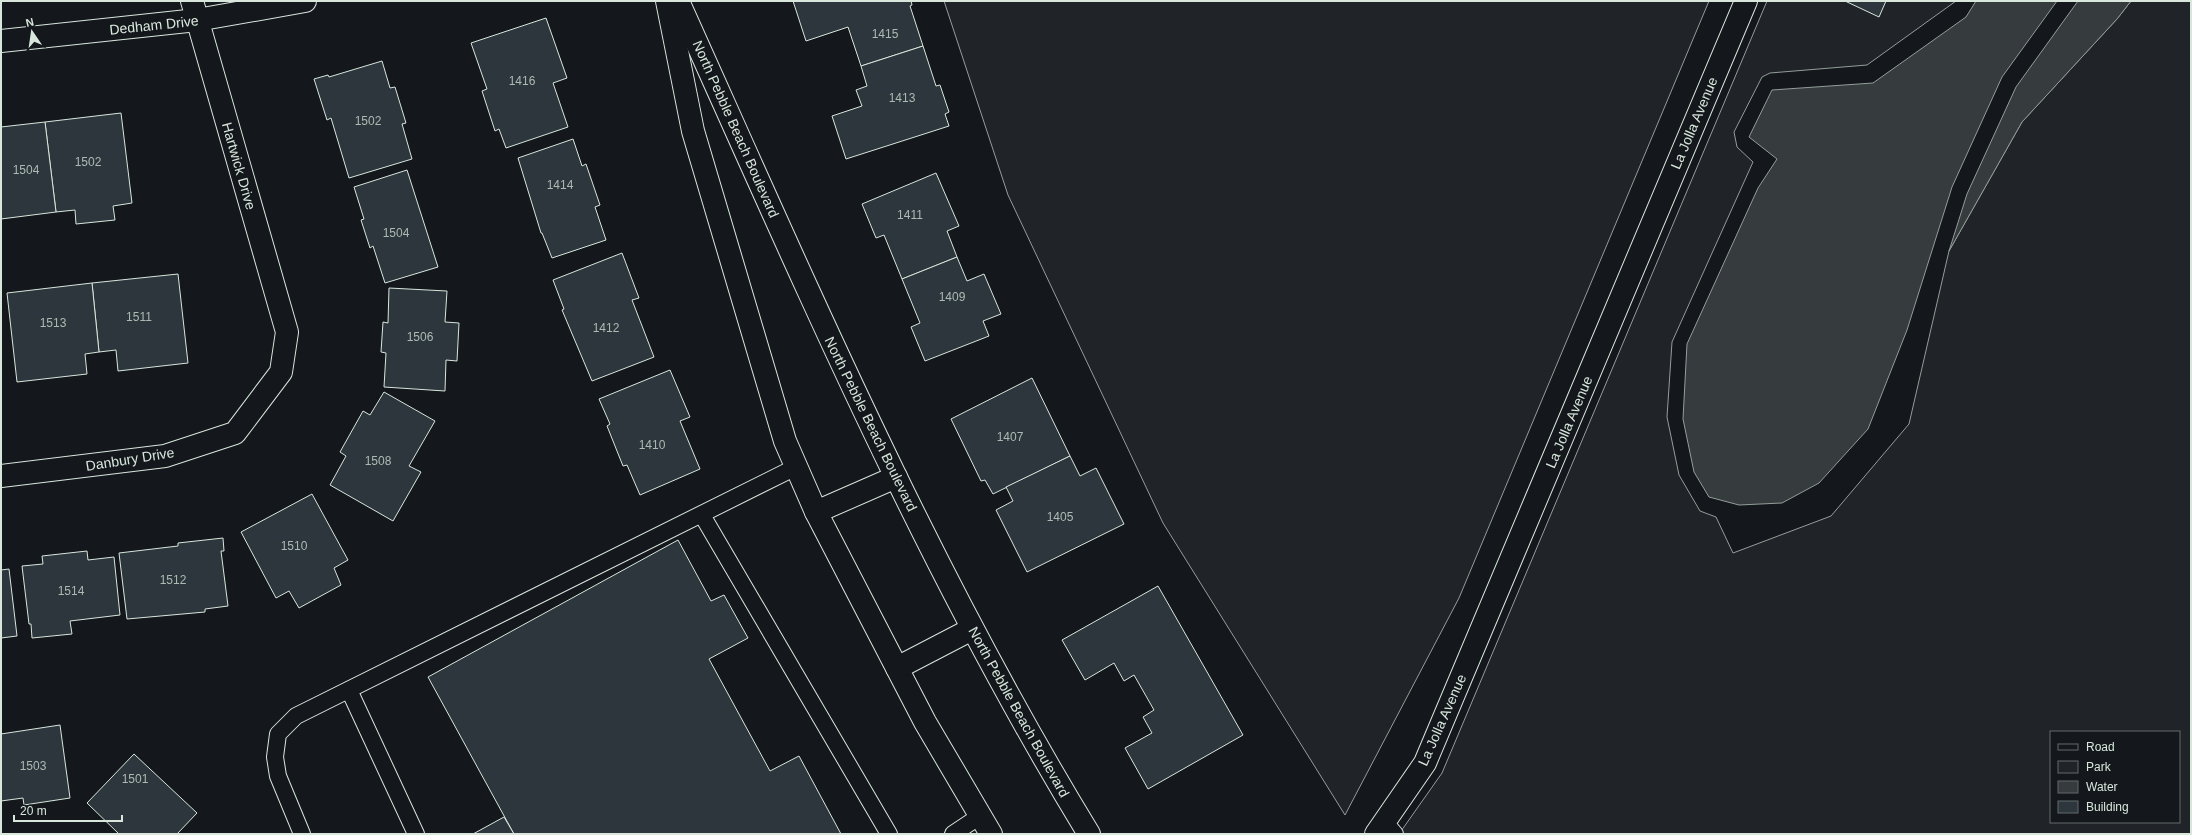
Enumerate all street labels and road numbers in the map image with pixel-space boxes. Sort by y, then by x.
street label: Dedham Drive [109,12,200,38]
street label: North Pebble Beach Boulevard [690,38,782,220]
street label: La Jolla Avenue [1667,74,1721,172]
street label: Hartwick Drive [219,120,259,212]
street label: North Pebble Beach Boulevard [822,334,920,514]
street label: La Jolla Avenue [1542,373,1596,471]
street label: Danbury Drive [85,444,176,474]
street label: North Pebble Beach Boulevard [965,624,1073,800]
street label: La Jolla Avenue [1415,672,1469,768]

